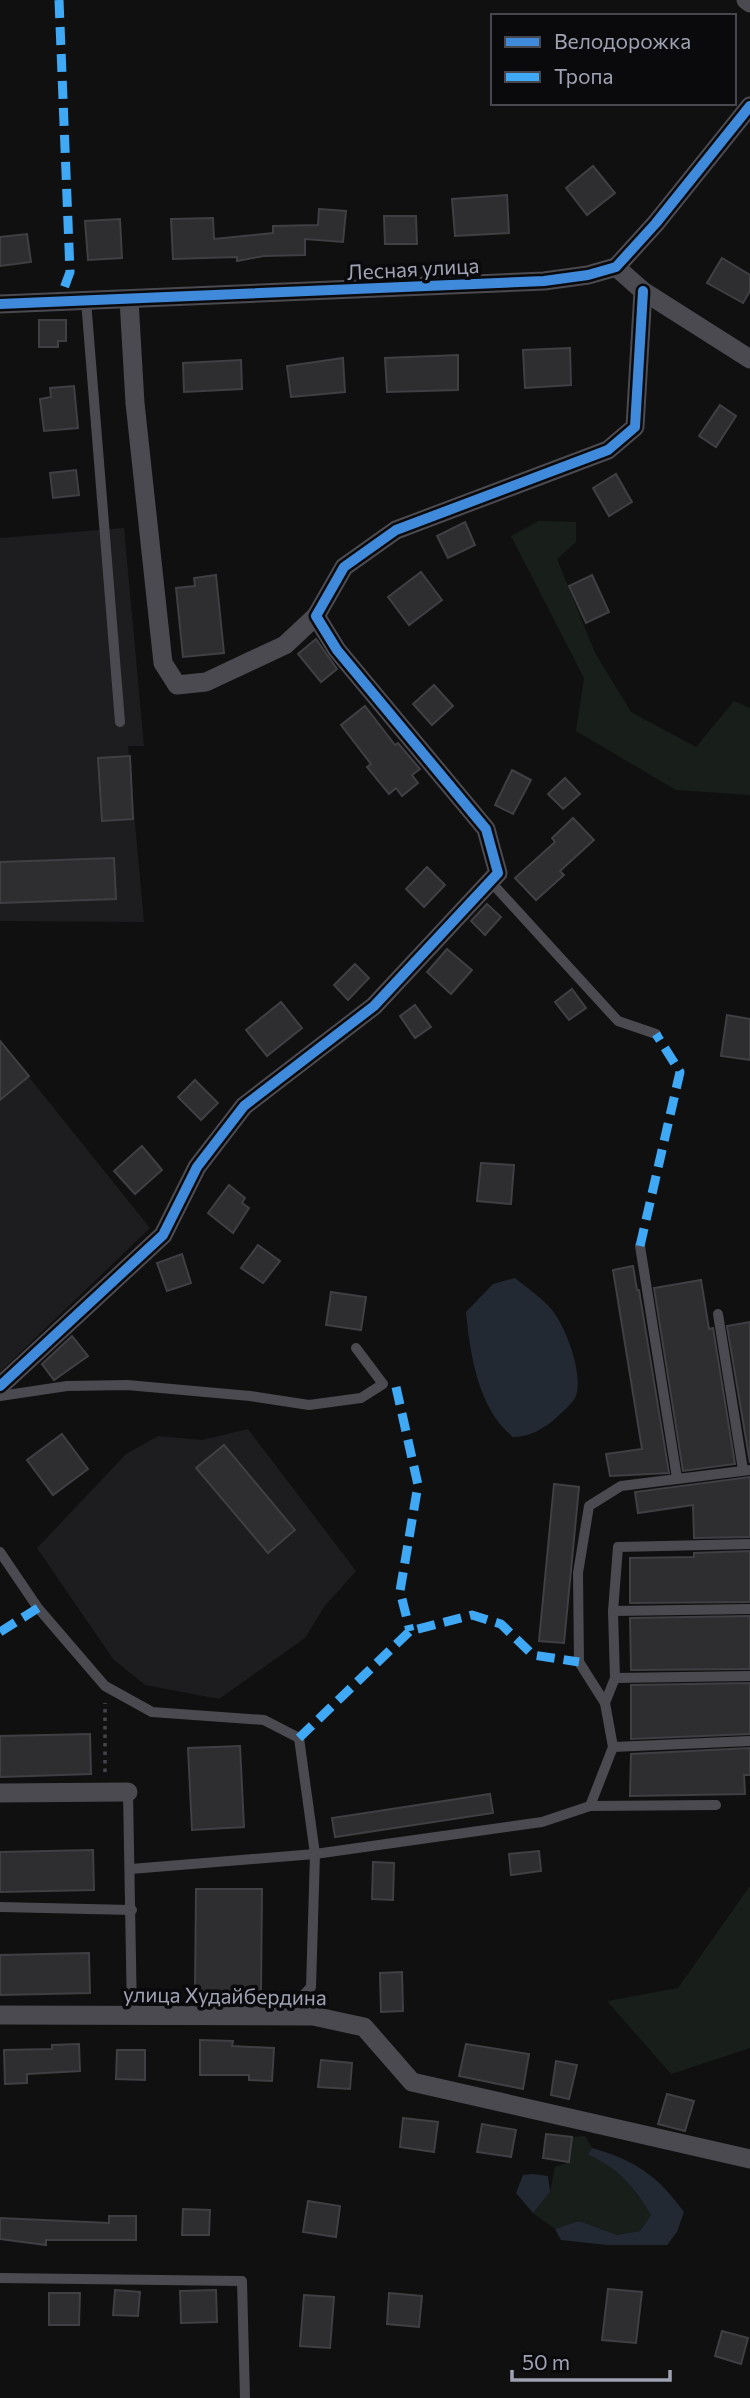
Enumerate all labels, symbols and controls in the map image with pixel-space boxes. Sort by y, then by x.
legend [491,14,736,105]
text: Велодорожка [554,28,691,53]
text: Тропа [554,63,613,88]
street label: Лесная улица [346,252,480,284]
street label: улица Худайбердина [123,1981,327,2009]
scale bar [512,2338,670,2382]
text: 50 m [522,2349,570,2374]

